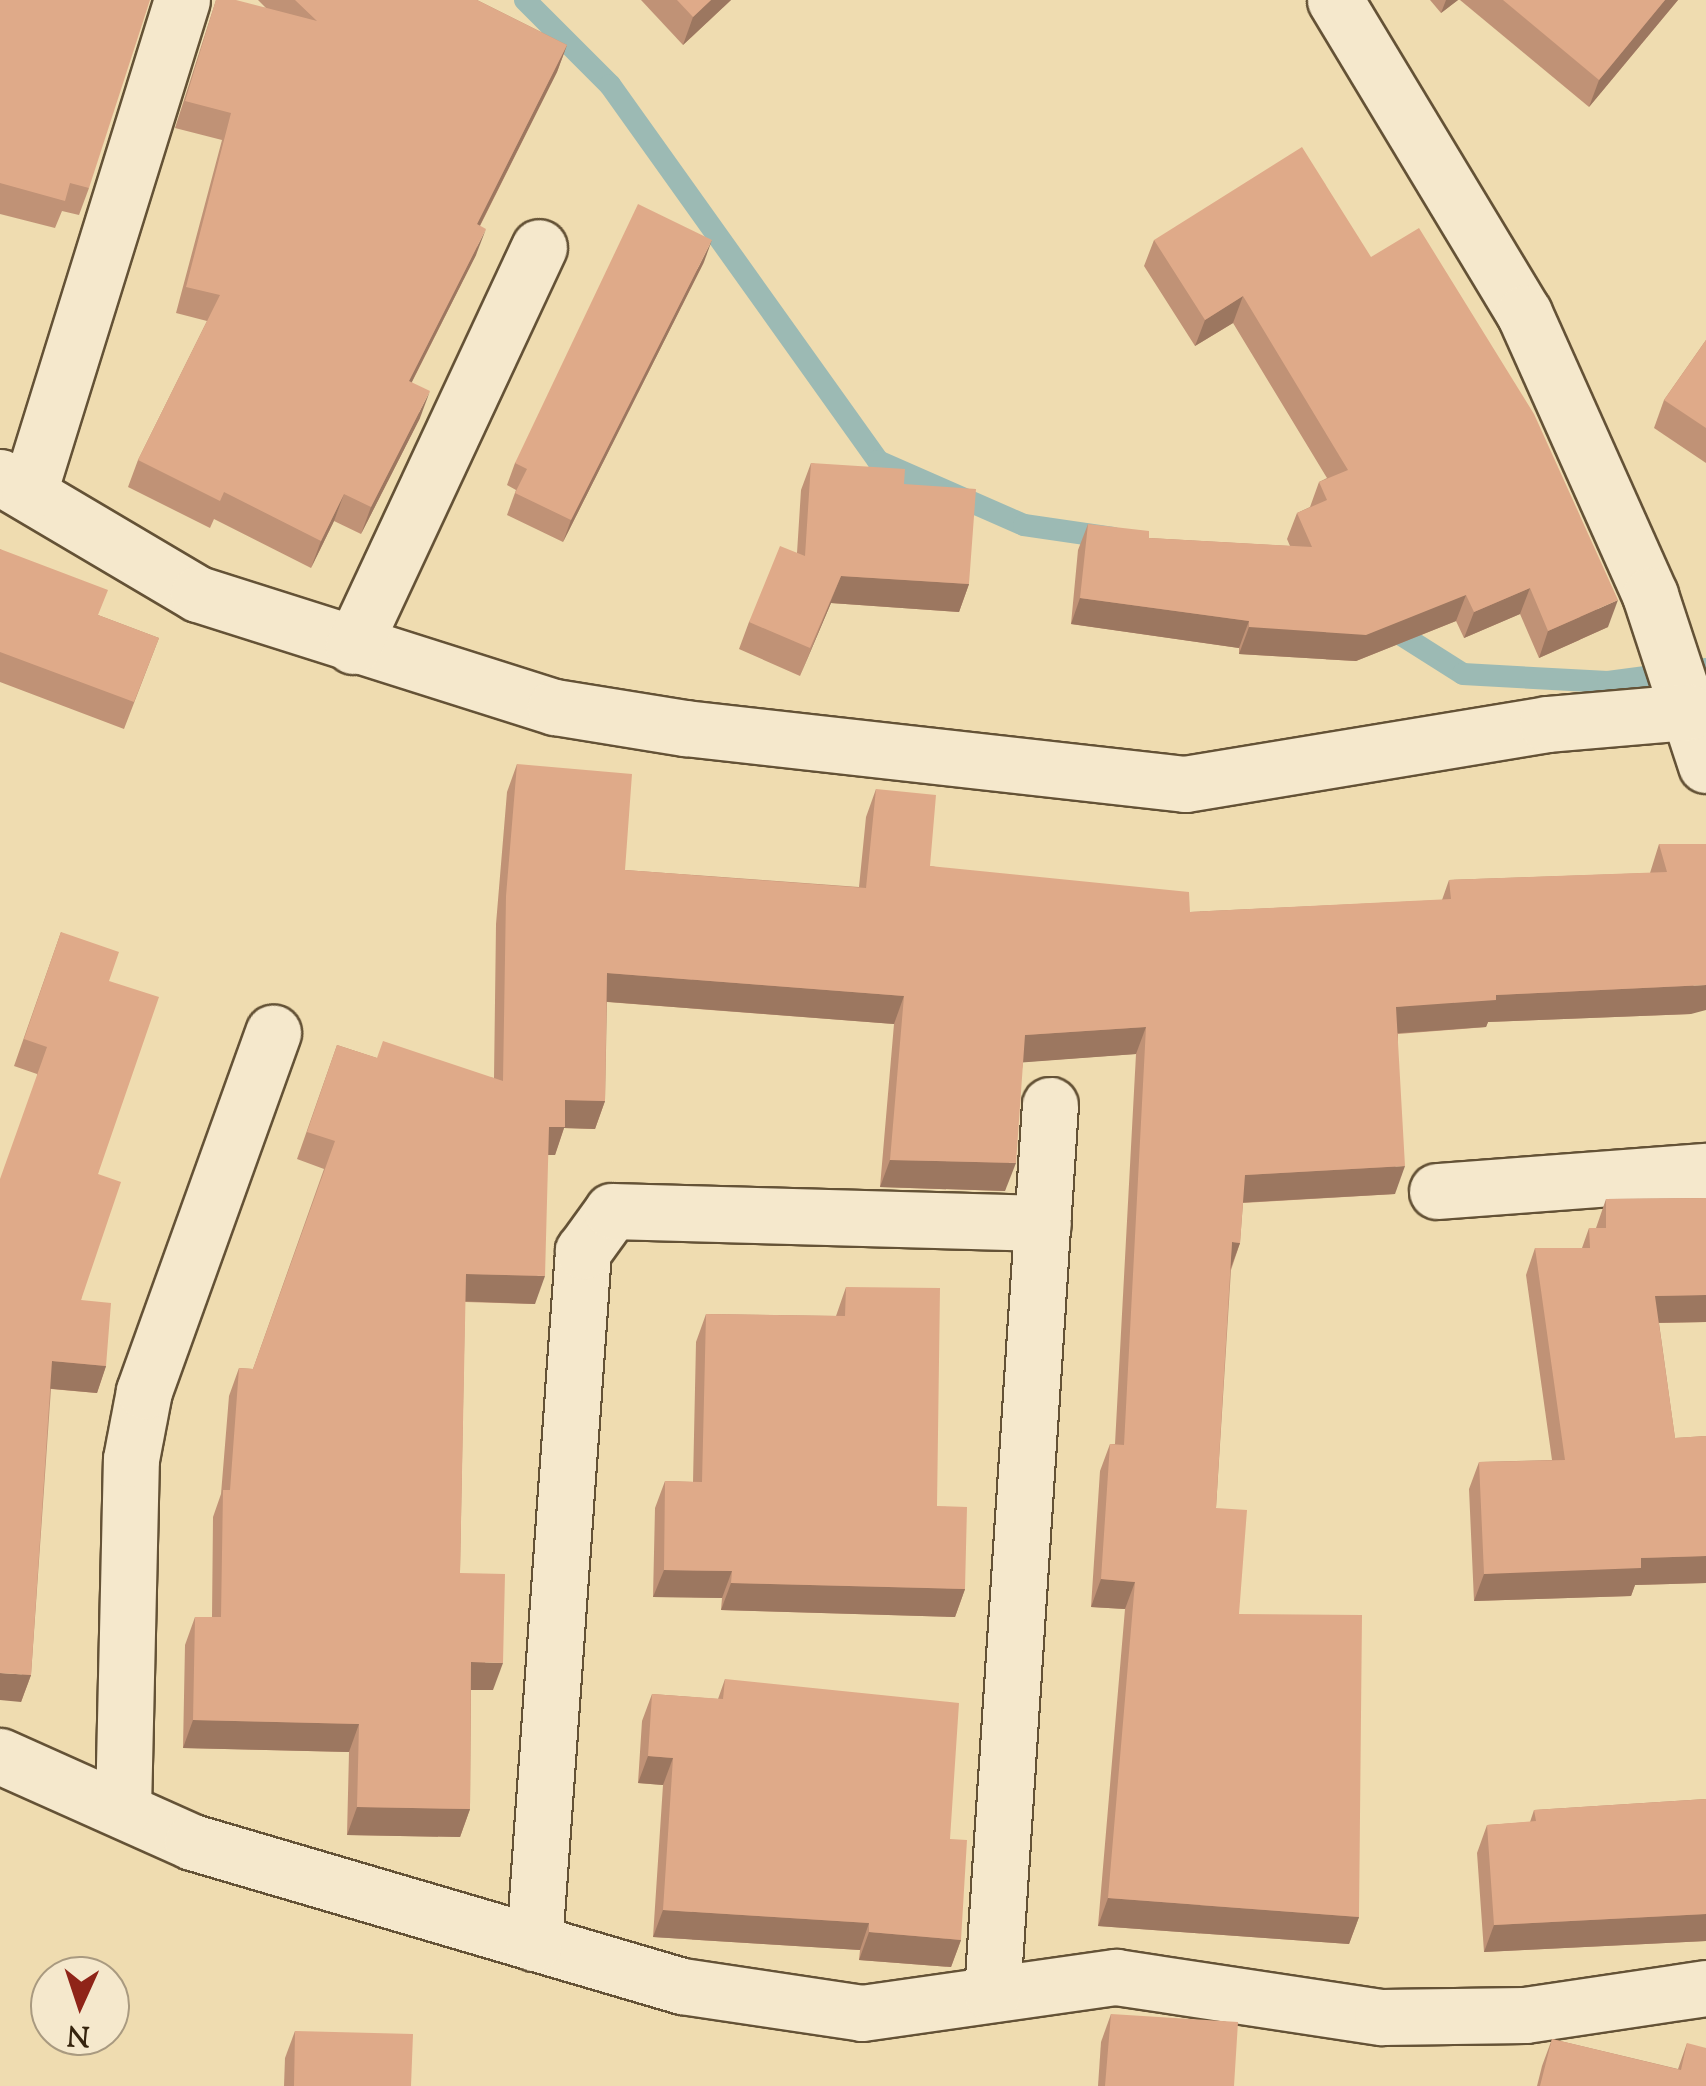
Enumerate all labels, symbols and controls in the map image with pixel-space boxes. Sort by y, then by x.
north arrow [30,1956,130,2056]
text: N [66,2013,91,2055]

